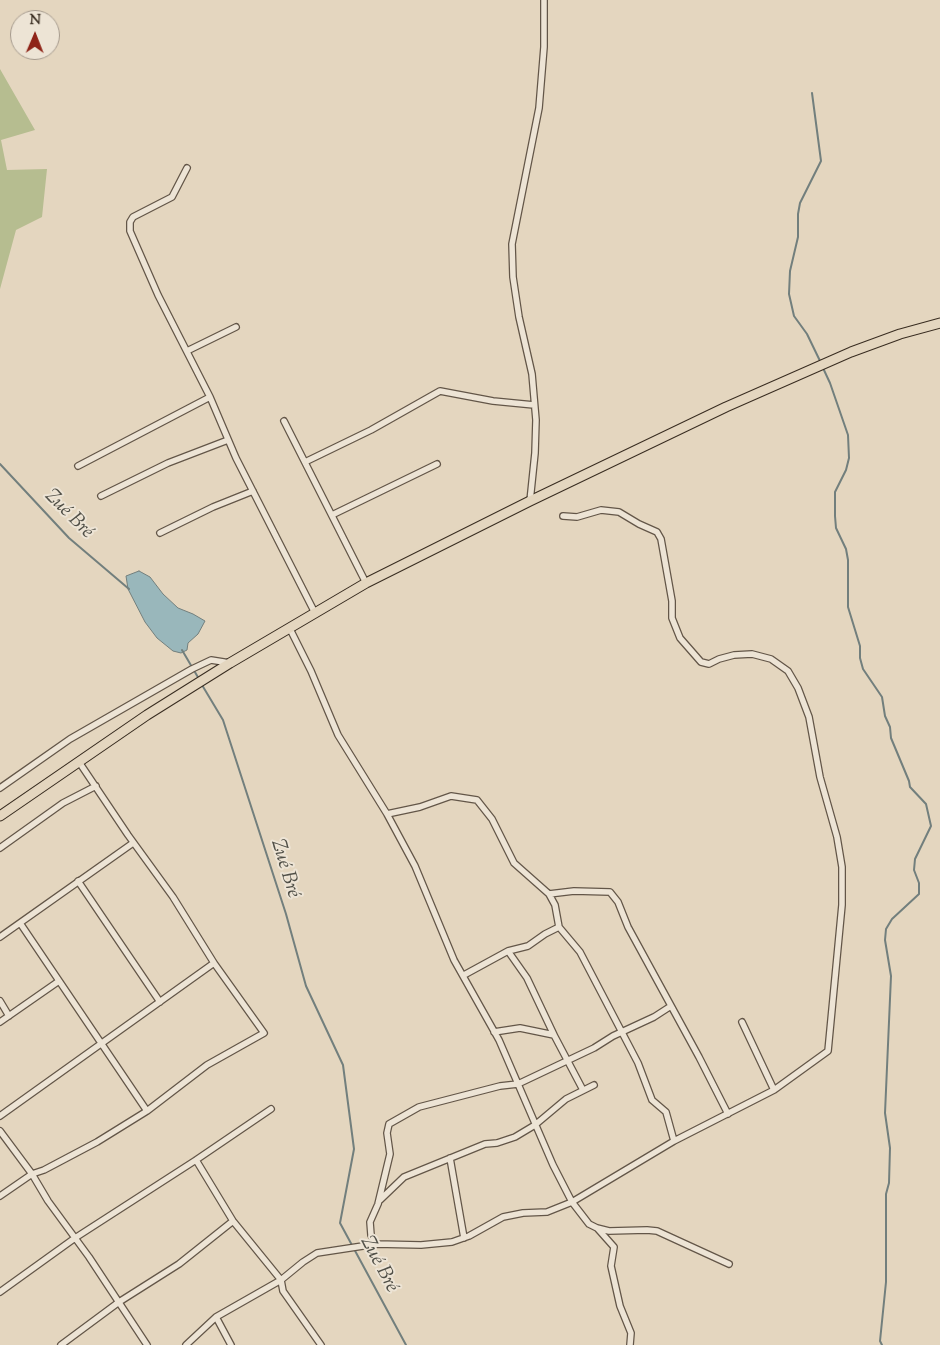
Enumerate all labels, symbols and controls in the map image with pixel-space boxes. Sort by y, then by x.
north arrow [10,10,60,60]
text: N [29,11,41,31]
water label: Zué Bré [38,485,98,545]
water label: Zué Bré [264,837,304,901]
water label: Zué Bré [353,1233,403,1297]

